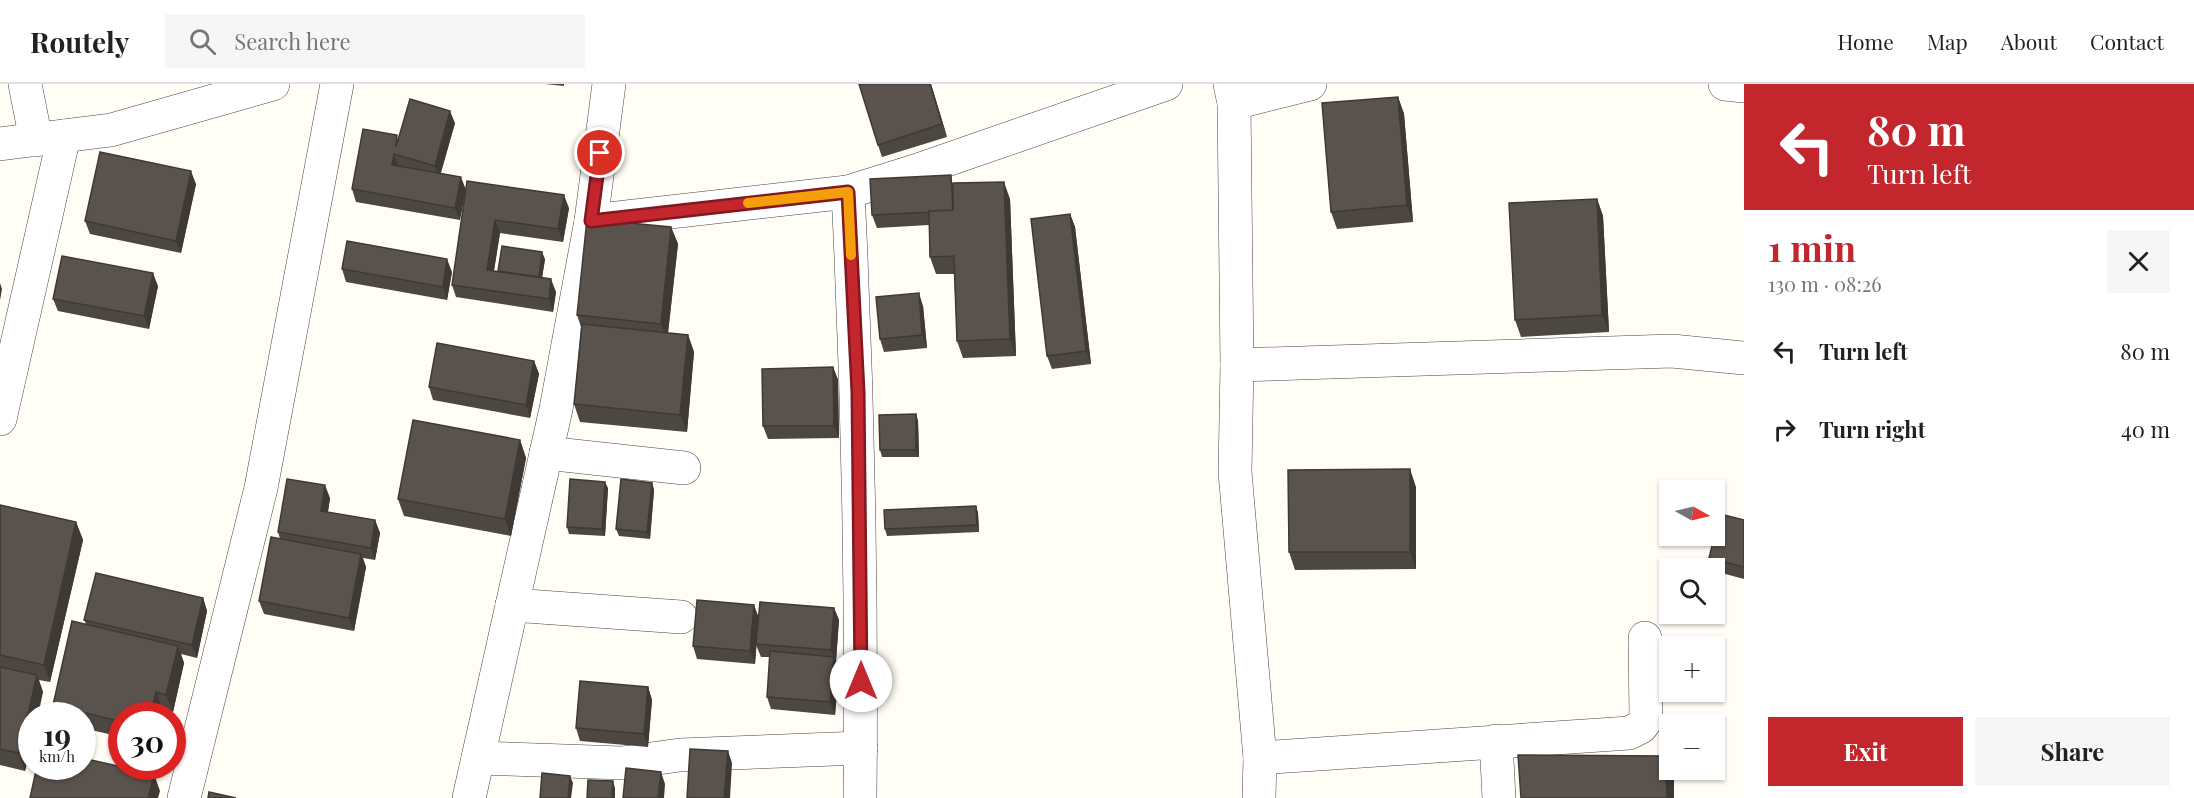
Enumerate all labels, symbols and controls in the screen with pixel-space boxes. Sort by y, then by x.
search box [165,14,585,68]
text: Routely [30,23,129,60]
icon: search [186,25,219,58]
text: Search here [234,26,351,56]
text: Home [1838,27,1894,55]
text: Map [1927,27,1968,55]
text: About [2001,27,2057,55]
text: Contact [2090,27,2164,55]
text: 80 m [1867,101,1965,157]
icon: left [1768,108,1846,186]
pin [574,127,625,178]
icon: arrive [583,136,616,169]
text: Turn left [1867,155,1971,191]
text: 1 min [1768,223,1856,271]
button: close [2107,230,2170,293]
text: 130 m · 08:26 [1768,270,1882,297]
icon: left [1768,335,1801,368]
text: Turn left [1819,336,1908,366]
text: 80 m [2120,336,2170,366]
icon: right [1768,413,1801,446]
text: Turn right [1819,414,1925,444]
text: 40 m [2121,414,2170,444]
north arrow [1659,480,1725,546]
map controls [1659,480,1725,780]
button: search [1659,558,1725,624]
button: + [1659,636,1725,702]
position arrow [829,649,893,713]
speed limit sign: 30 [108,702,186,780]
text: 19 [43,714,71,754]
button: − [1659,714,1725,780]
button: Exit [1768,717,1963,786]
button: Share [1975,717,2170,786]
text: km/h [39,746,75,766]

